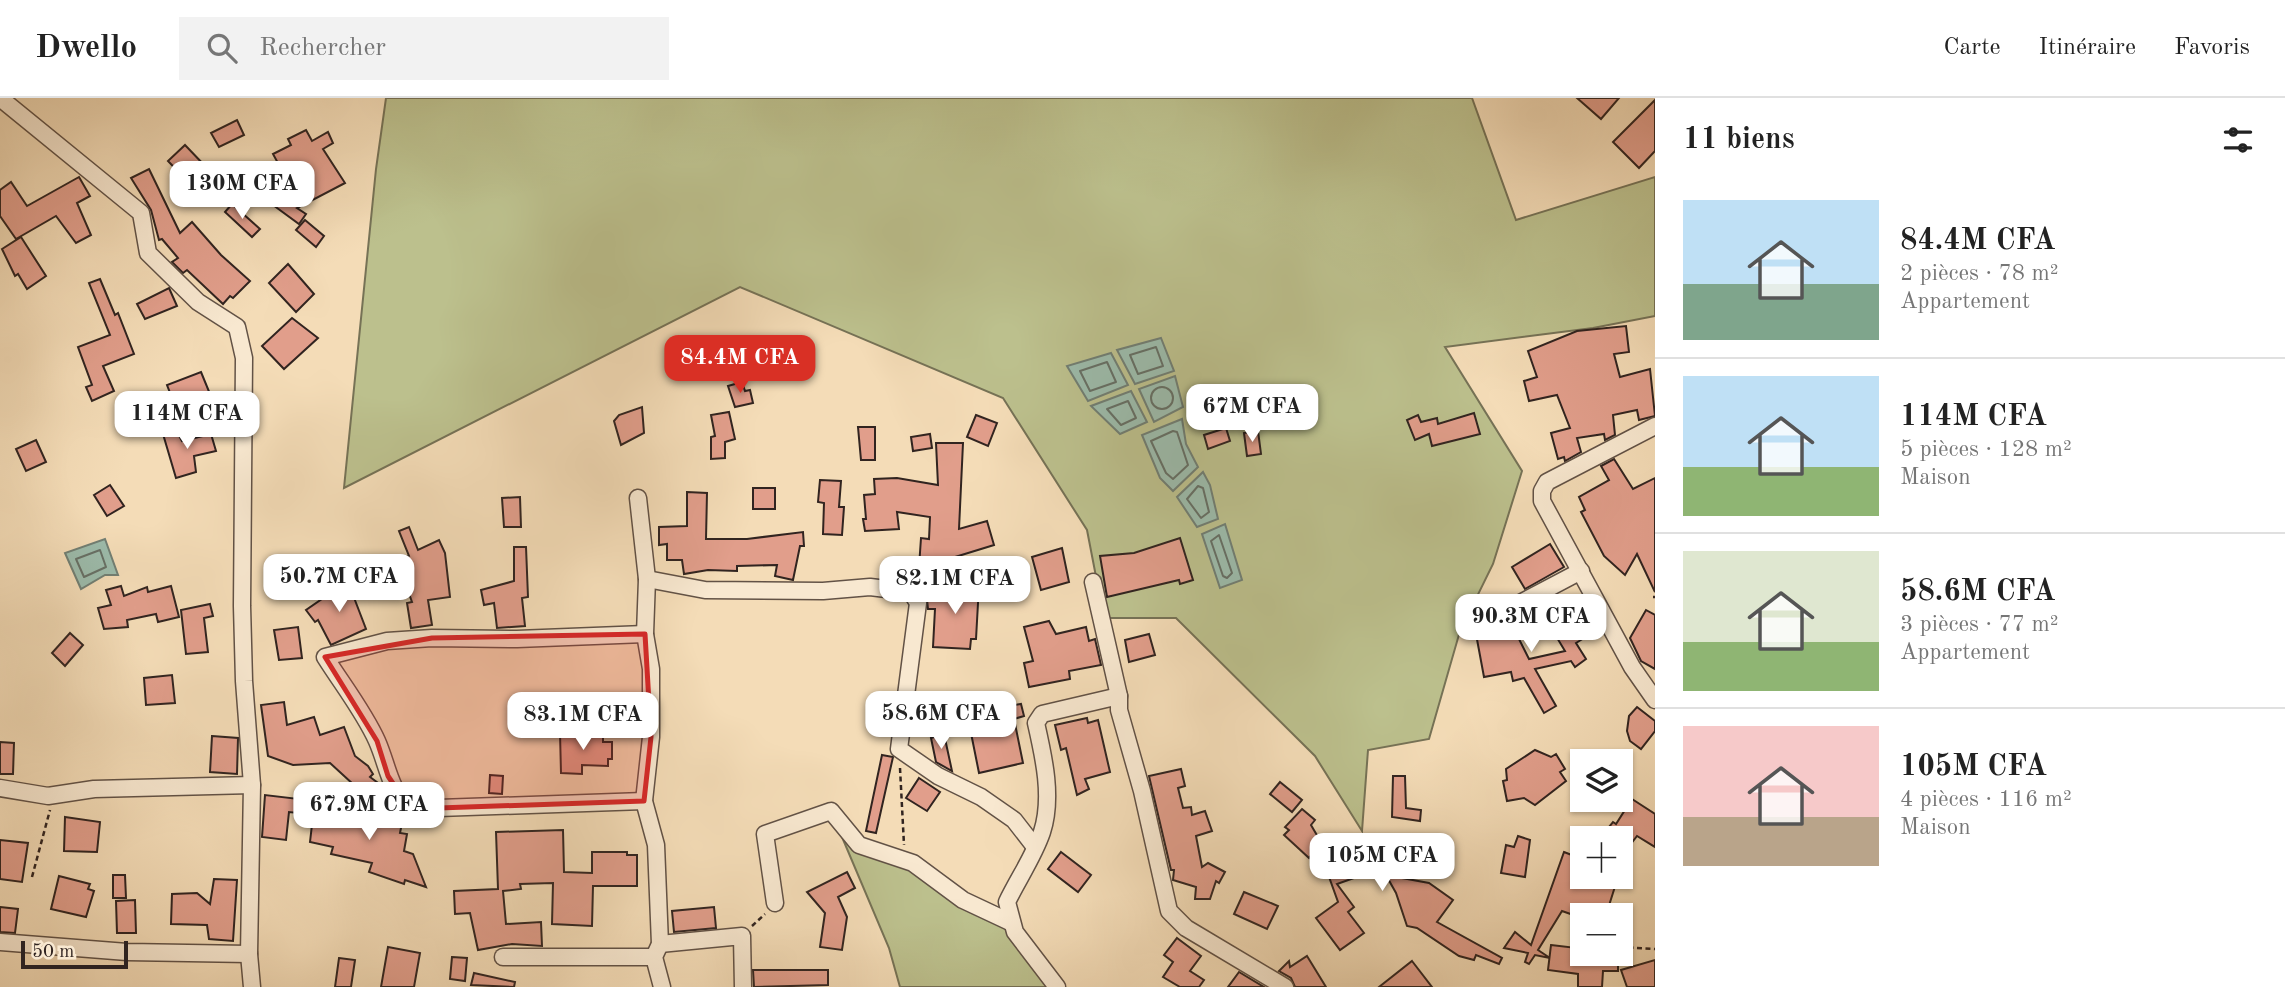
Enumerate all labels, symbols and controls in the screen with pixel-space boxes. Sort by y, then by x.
search box [179,17,669,80]
icon: search [203,29,241,67]
text: Dwello [35,32,137,65]
text: Rechercher [259,35,386,61]
text: Carte [1943,36,2001,60]
text: Itinéraire [2039,36,2136,60]
text: Favoris [2174,36,2250,60]
icon: filters [2219,121,2257,159]
text: 11 biens [1683,125,1795,155]
pin: 130M CFA [170,162,314,221]
text: 130M CFA [186,172,298,195]
text: 84.4M CFA [1900,226,2056,256]
icon: home [1739,228,1823,312]
text: 2 pièces · 78 m² [1900,262,2059,285]
text: Appartement [1900,290,2030,313]
pin: 84.4M CFA [660,336,820,395]
text: 84.4M CFA [680,346,800,369]
pin: 67M CFA [1187,384,1317,444]
pin: 114M CFA [115,392,259,451]
text: 67M CFA [1202,395,1302,418]
text: 114M CFA [131,402,243,425]
text: 114M CFA [1900,402,2047,432]
icon: home [1739,404,1823,488]
text: 5 pièces · 128 m² [1900,438,2072,461]
text: Maison [1900,466,1971,489]
pin: 50.7M CFA [259,554,419,614]
pin: 82.1M CFA [875,556,1035,616]
text: 50.7M CFA [279,565,399,588]
text: 82.1M CFA [895,567,1015,590]
text: 58.6M CFA [1900,577,2056,607]
icon: home [1739,579,1823,663]
pin: 90.3M CFA [1451,594,1611,654]
text: 90.3M CFA [1471,605,1591,628]
text: 3 pièces · 77 m² [1900,613,2059,636]
text: Appartement [1900,641,2030,664]
pin: 83.1M CFA [503,692,663,752]
pin: 58.6M CFA [861,692,1021,751]
text: 58.6M CFA [881,702,1001,725]
text: 83.1M CFA [523,703,643,726]
map controls [1570,749,1633,966]
button: layers [1570,749,1633,812]
text: 105M CFA [1900,752,2047,782]
icon: home [1739,754,1823,838]
pin: 67.9M CFA [289,782,449,842]
text: 4 pièces · 116 m² [1900,788,2072,811]
text: 67.9M CFA [309,793,429,816]
text: Maison [1900,816,1971,839]
button: + [1570,826,1633,889]
pin: 105M CFA [1310,834,1454,893]
text: 105M CFA [1326,844,1438,867]
button: − [1570,903,1633,966]
scale bar [21,938,128,970]
text: 50 m [32,943,74,962]

